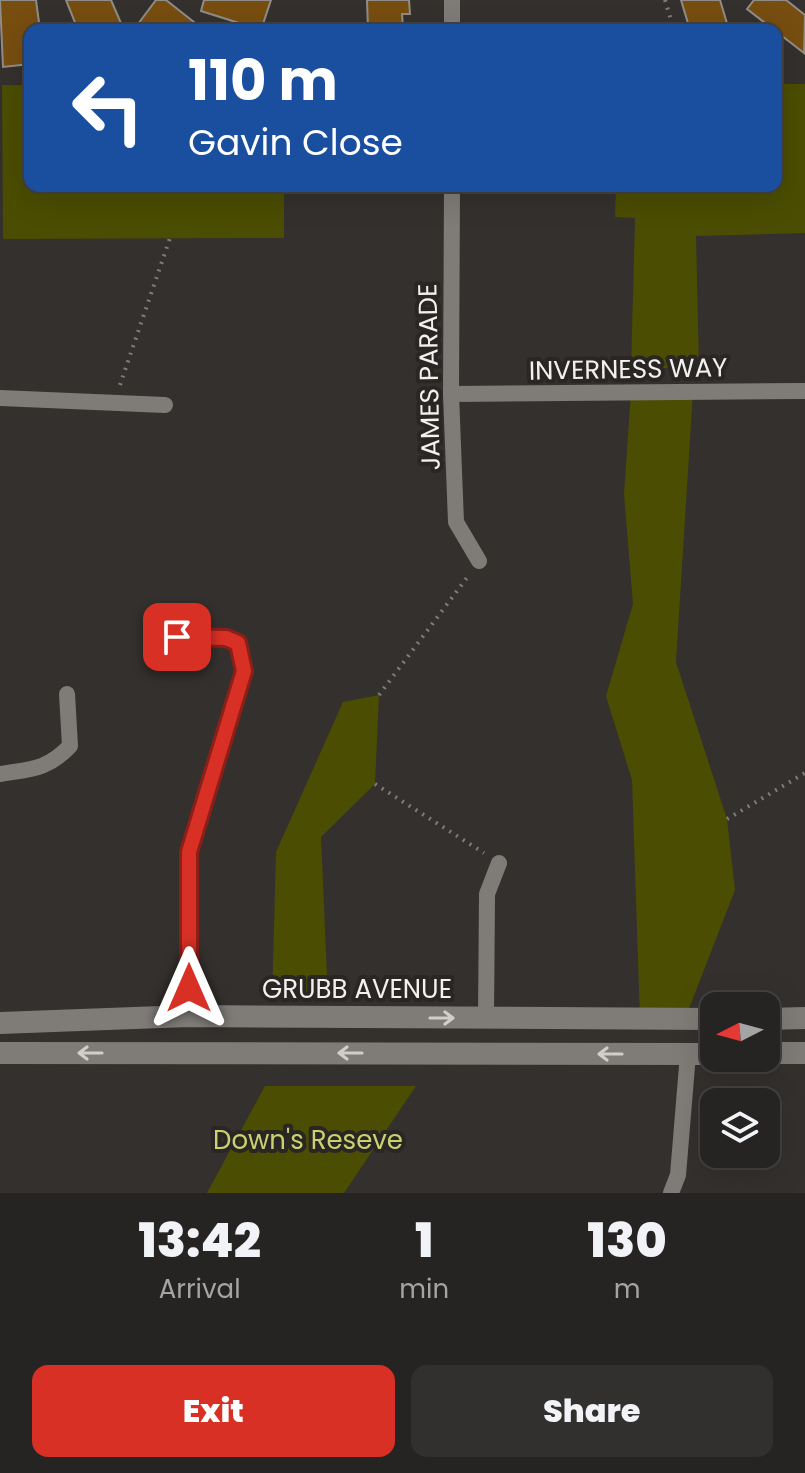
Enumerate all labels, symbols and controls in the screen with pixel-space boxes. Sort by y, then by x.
text: 110 m [188,41,338,120]
icon: left [56,56,160,160]
text: Gavin Close [188,117,403,168]
street label: JAMES PARADE [409,283,449,471]
street label: INVERNESS WAY [528,349,728,389]
pin [143,603,211,671]
icon: arrive [155,615,199,659]
position arrow [147,946,231,1030]
street label: GRUBB AVENUE [262,971,452,1007]
north arrow [700,992,780,1072]
map controls [700,992,780,1168]
one-way arrow [428,1010,455,1026]
one-way arrow [77,1045,104,1061]
one-way arrow [337,1045,364,1061]
one-way arrow [597,1046,624,1062]
button: layers [700,1088,780,1168]
park label: Down's Reseve [213,1122,403,1158]
text: 13:42 [138,1207,261,1274]
text: 1 [415,1207,433,1274]
text: 130 [587,1207,667,1274]
text: Arrival [159,1271,241,1307]
text: min [399,1271,449,1307]
text: m [614,1271,640,1307]
button: Exit [32,1365,395,1457]
button: Share [411,1365,773,1457]

